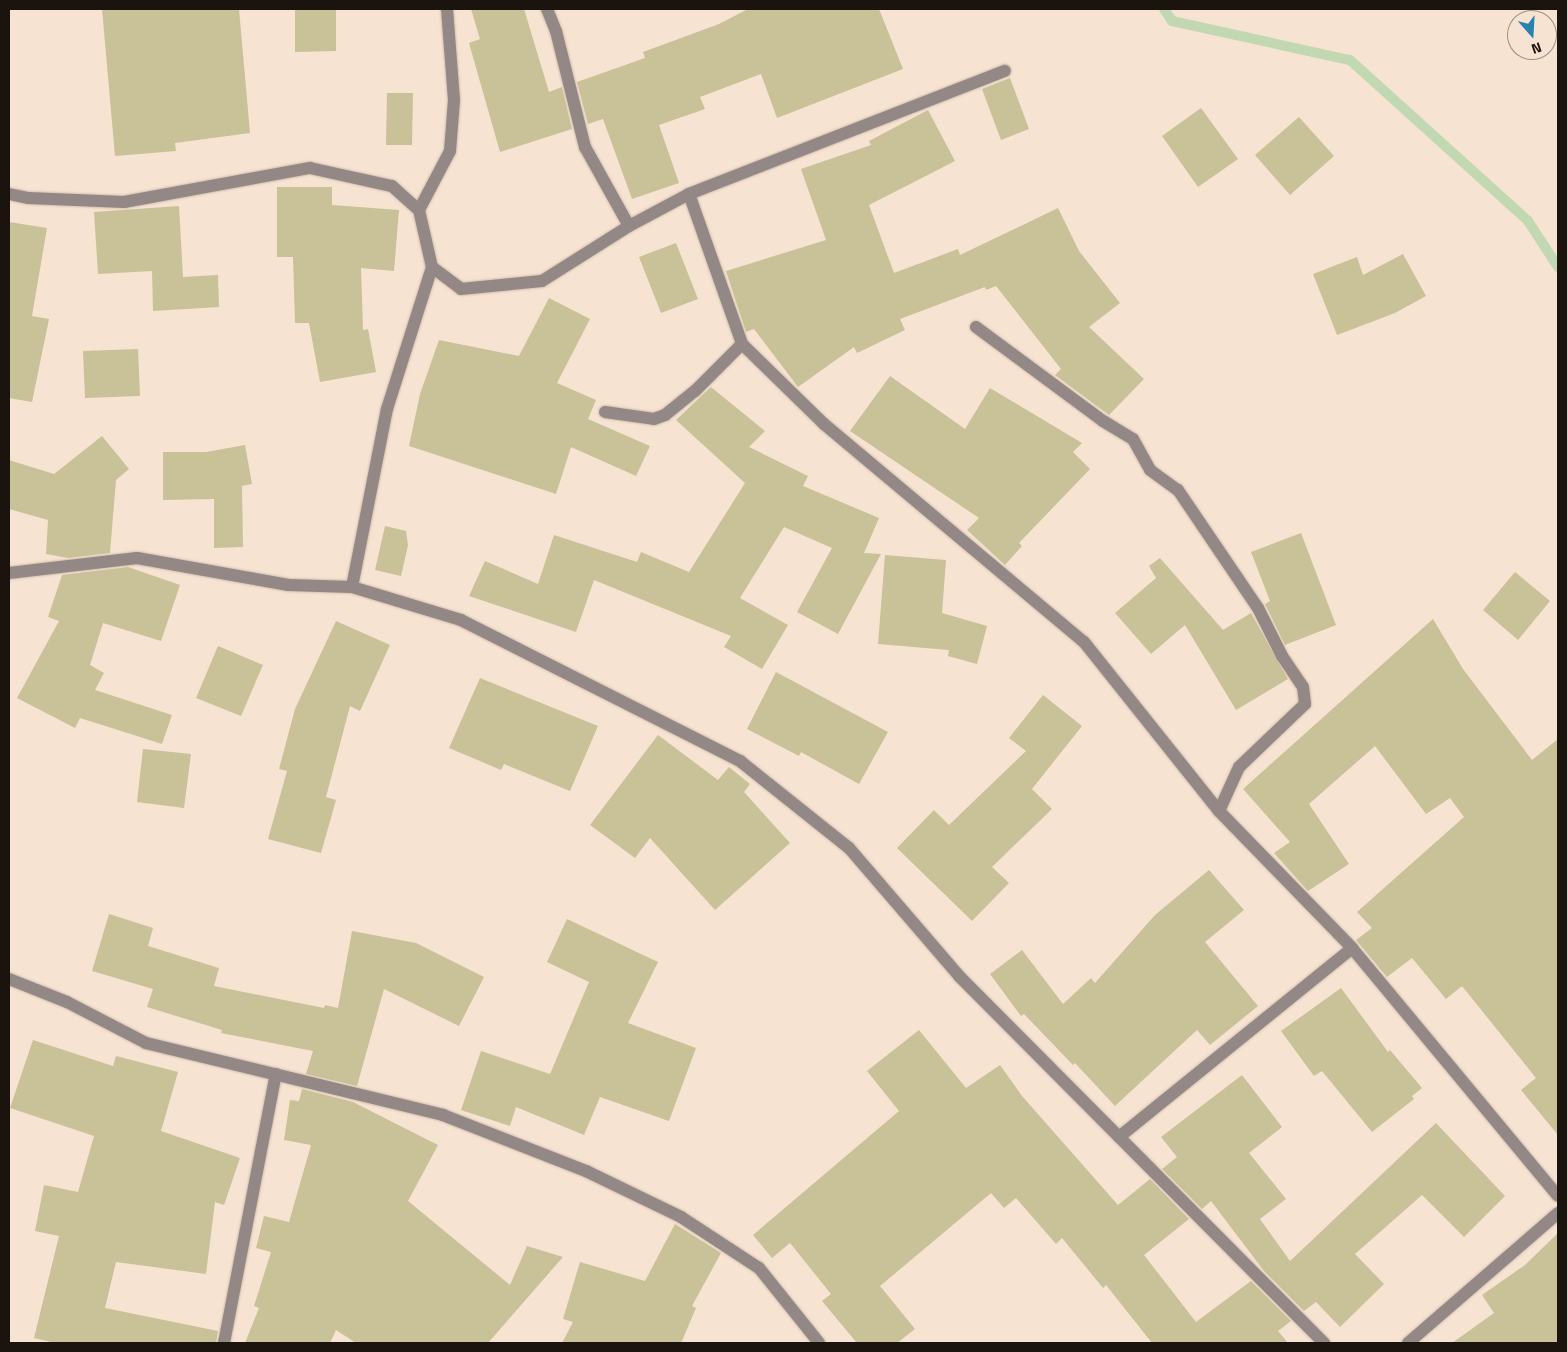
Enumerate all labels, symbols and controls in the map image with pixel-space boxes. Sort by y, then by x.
north arrow [1507,10,1557,60]
text: N [1529,37,1545,60]

